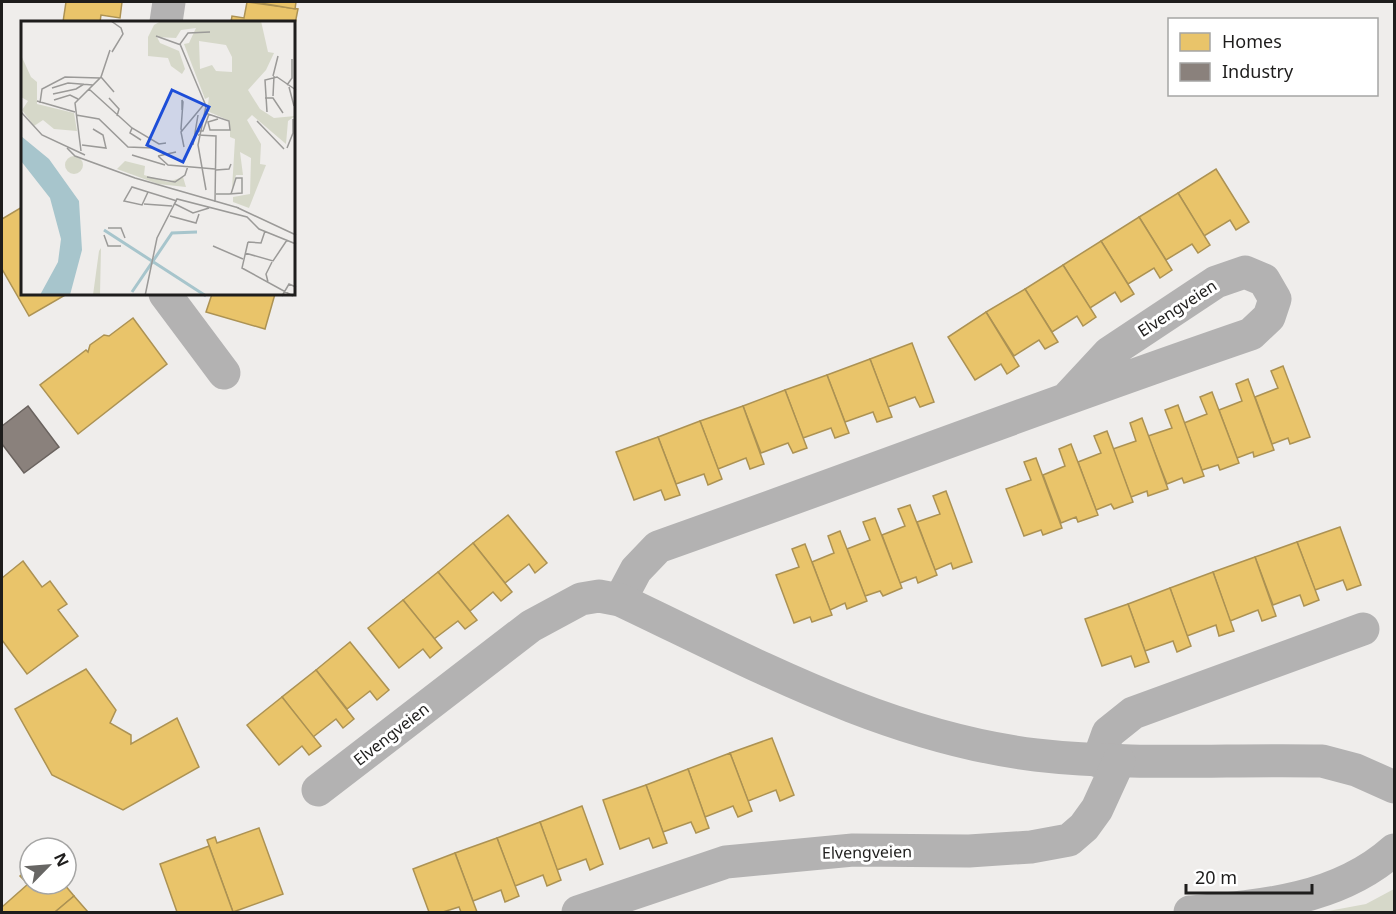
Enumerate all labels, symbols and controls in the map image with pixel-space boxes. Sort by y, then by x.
legend [1168,18,1378,96]
inset map [21,21,296,296]
text: Homes [1222,29,1282,53]
text: Industry [1222,59,1294,83]
street label: Elvengveien [1133,274,1221,342]
street label: Elvengveien [349,698,433,770]
north arrow [18,836,78,896]
street label: Elvengveien [822,840,912,864]
text: N [49,849,74,870]
scale bar [1186,857,1312,895]
text: 20 m [1195,865,1237,889]

